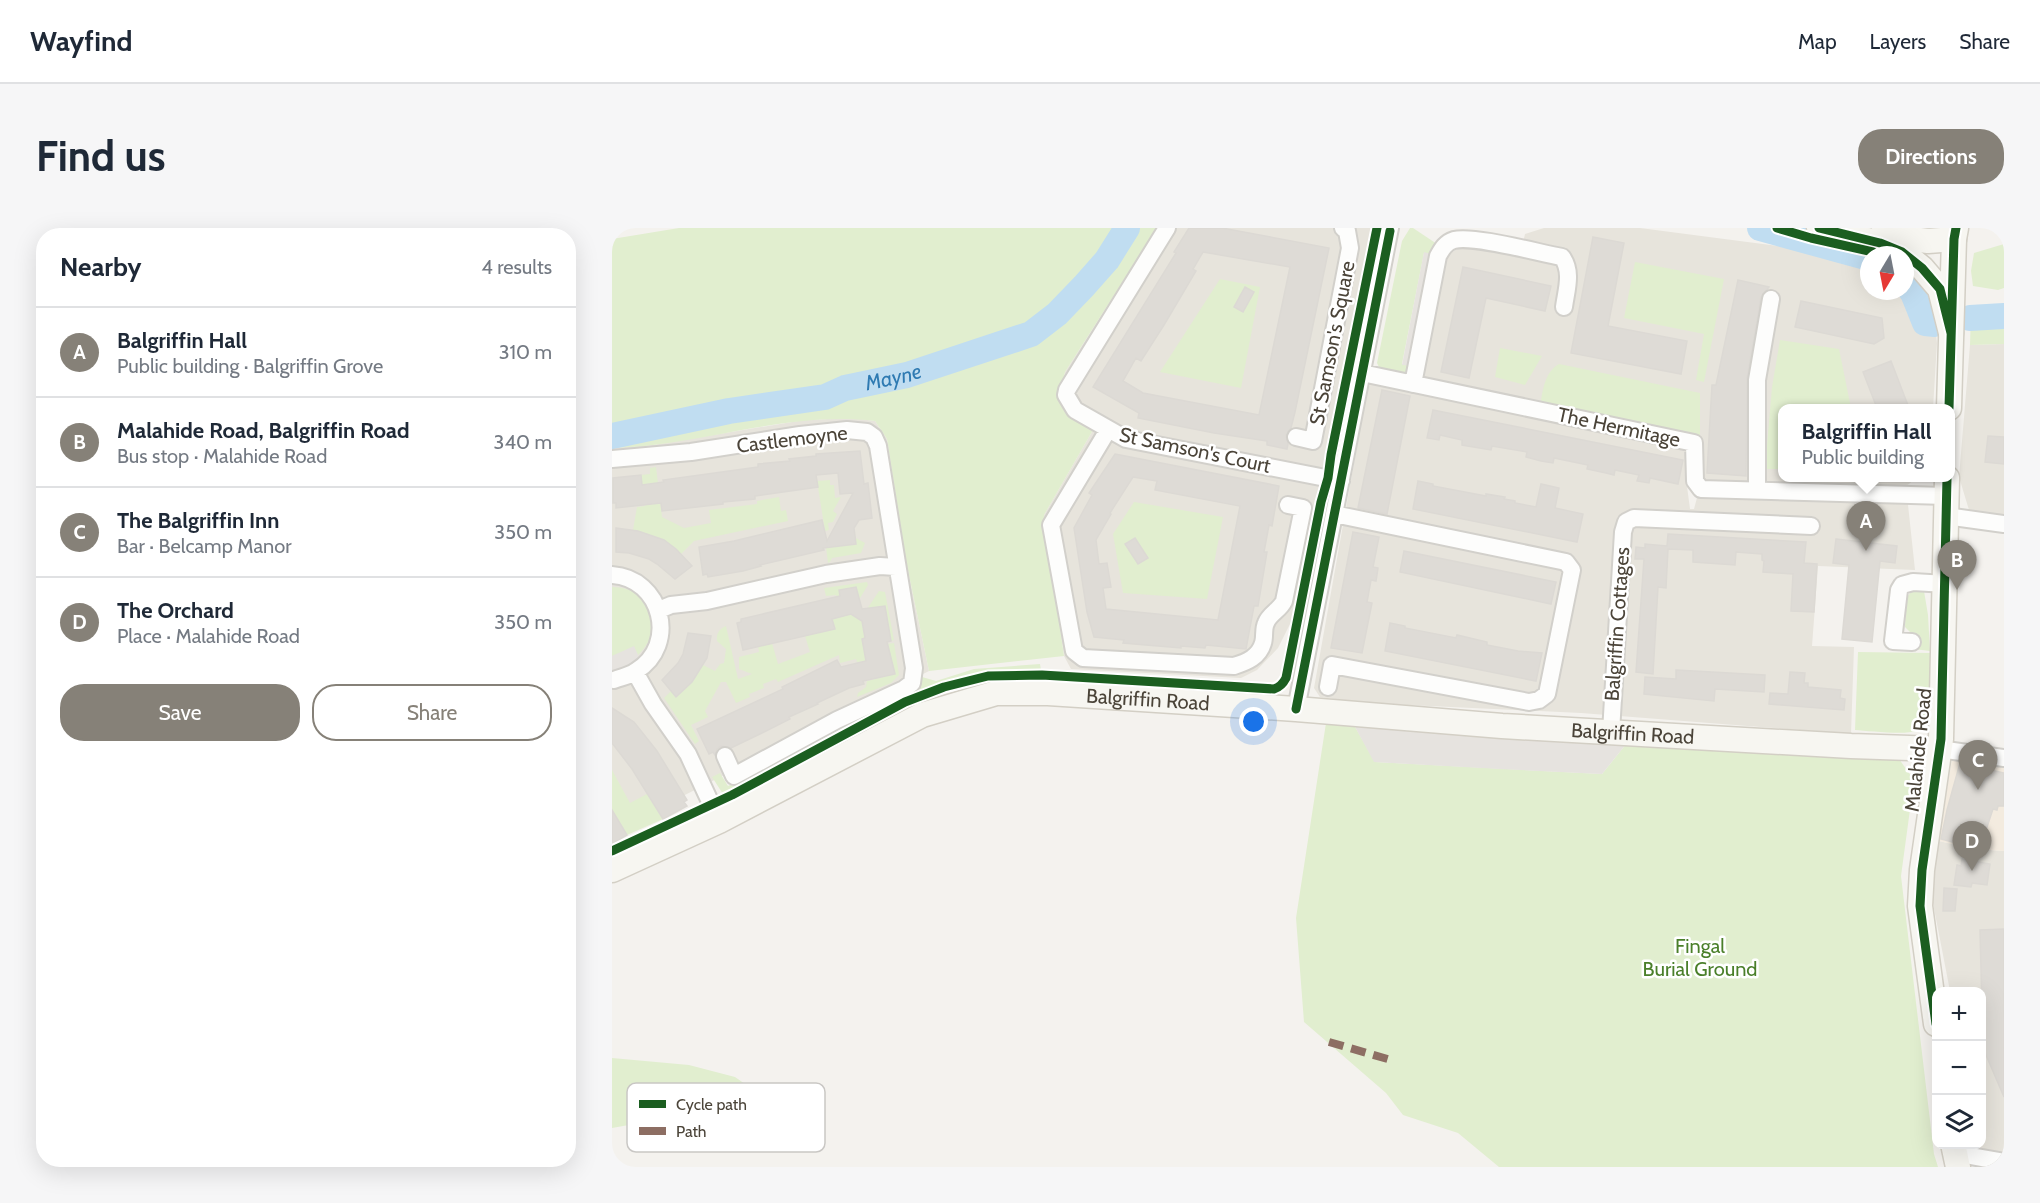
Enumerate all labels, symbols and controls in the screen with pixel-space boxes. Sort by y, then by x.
text: Wayfind [30,24,132,58]
text: Map [1798,29,1837,54]
text: Layers [1870,29,1926,54]
text: Share [1959,29,2010,54]
button: Directions [1858,129,2004,184]
text: Find us [36,130,165,182]
north arrow [1860,246,1914,300]
text: Nearby [60,251,141,283]
text: 4 results [481,255,552,279]
street label: St Samson's Square [1304,259,1360,427]
text: Balgriffin Hall [117,327,247,354]
text: A [73,340,86,364]
text: 310 m [499,340,552,364]
text: Public building · Balgriffin Grove [117,354,383,378]
water label: Mayne [862,358,925,396]
street label: The Hermitage [1555,402,1683,452]
popup [1778,404,1955,482]
text: Malahide Road, Balgriffin Road [117,417,410,444]
text: Balgriffin Hall [1802,418,1931,445]
street label: Castlemoyne [735,420,849,458]
street label: St Samson's Court [1117,422,1273,478]
text: B [73,430,86,454]
text: 340 m [494,430,552,454]
text: Bus stop · Malahide Road [117,444,327,468]
text: Public building [1802,445,1924,469]
pin: A [1846,502,1886,551]
text: The Balgriffin Inn [117,507,279,534]
text: C [73,520,86,544]
text: 350 m [494,520,552,544]
text: Bar · Belcamp Manor [117,534,292,558]
pin: B [1938,540,1976,590]
street label: Balgriffin Cottages [1600,546,1634,702]
text: The Orchard [117,597,234,624]
text: D [72,610,87,634]
text: 350 m [494,610,552,634]
text: Place · Malahide Road [117,624,300,648]
street label: Balgriffin Road [1086,683,1210,715]
button: Save [60,684,300,741]
button: Share [312,684,552,741]
street label: Malahide Road [1900,687,1936,813]
your location [1239,707,1268,736]
street label: Balgriffin Road [1570,718,1695,749]
pin: C [1958,740,1998,790]
pin: D [1952,822,1992,871]
park label: Fingal Burial Ground [1643,934,1757,981]
map controls [1932,987,1986,1149]
button: + [1932,987,1986,1041]
button: − [1932,1041,1986,1095]
legend [627,1083,825,1152]
text: Cycle path [676,1095,747,1114]
button: layers [1932,1095,1986,1149]
text: Path [676,1122,707,1141]

